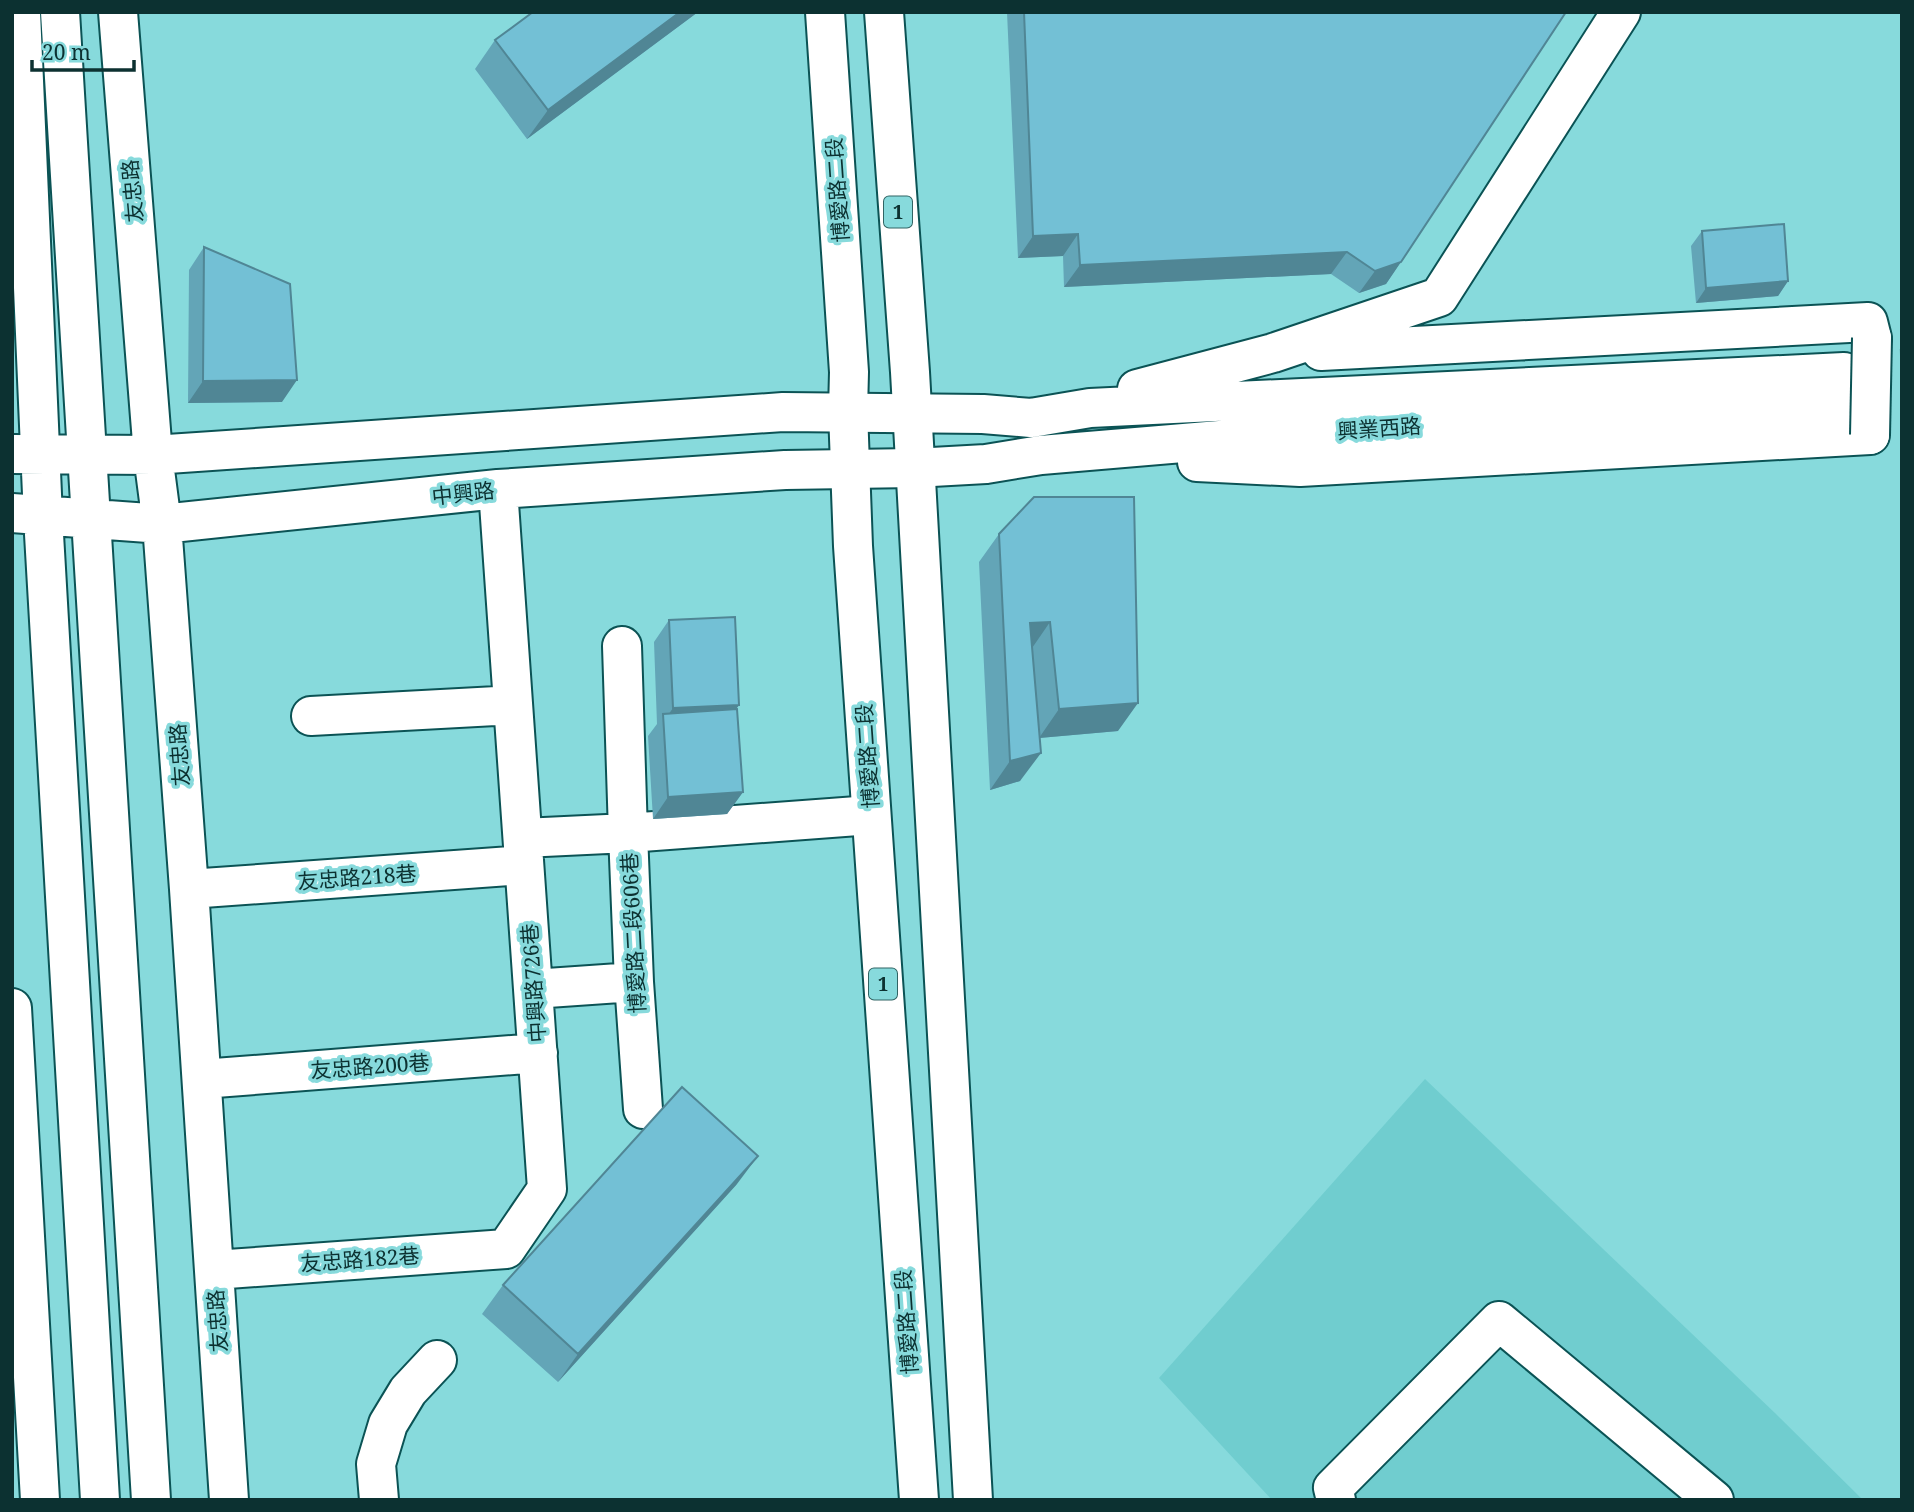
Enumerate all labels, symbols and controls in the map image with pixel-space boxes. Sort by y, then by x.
scale bar [32,28,133,72]
text: 20 m [42,38,91,66]
street label: 博愛路二段 [819,137,855,243]
street label: 友忠路 [115,158,149,224]
road number: 1 [884,196,912,228]
street label: 興業西路 [1336,411,1422,445]
street label: 中興路 [430,476,496,510]
street label: 博愛路二段 [849,703,885,809]
street label: 友忠路 [163,723,195,787]
street label: 博愛路二段606巷 [615,852,651,1014]
street label: 友忠路218巷 [297,859,417,895]
street label: 中興路726巷 [515,923,551,1043]
road number: 1 [869,968,897,1000]
street label: 友忠路200巷 [310,1048,430,1084]
street label: 友忠路182巷 [300,1241,420,1277]
street label: 博愛路二段 [888,1269,924,1375]
street label: 友忠路 [201,1289,233,1353]

